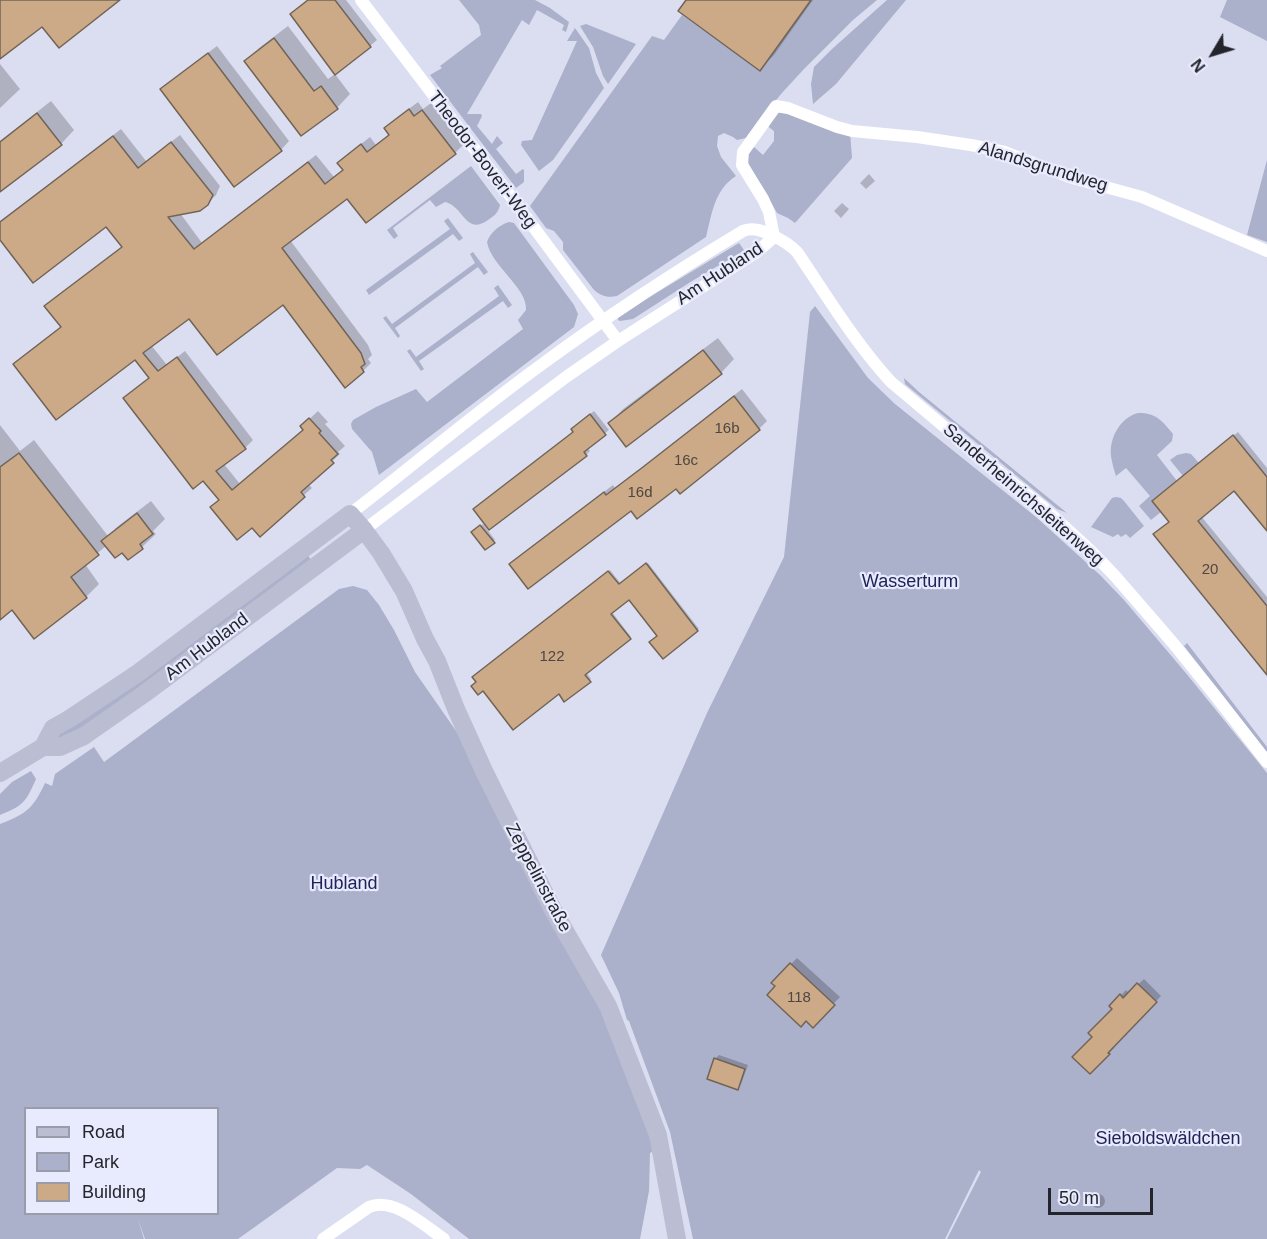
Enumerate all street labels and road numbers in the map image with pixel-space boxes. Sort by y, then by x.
street label: Theodor-Boveri-Weg [423,87,541,233]
street label: Alandsgrundweg [976,137,1110,197]
street label: Am Hubland [673,238,767,310]
street label: Sanderheinrichsleitenweg [938,419,1108,571]
street label: Am Hubland [161,609,253,685]
street label: Zeppelinstraße [500,820,576,936]

